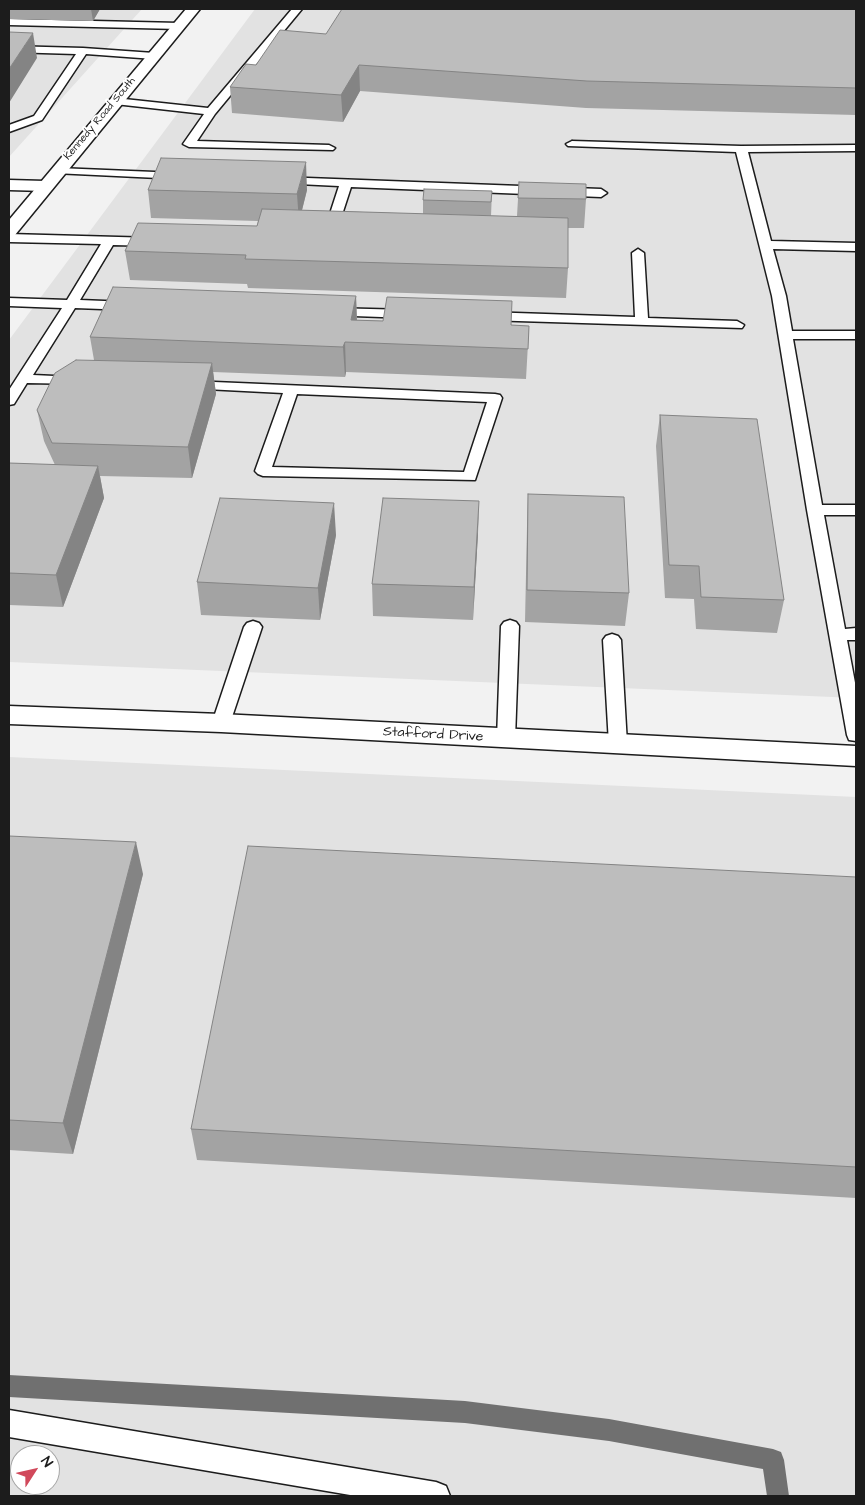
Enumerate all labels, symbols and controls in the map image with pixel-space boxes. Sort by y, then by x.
street label: Kennedy Road South [62,75,138,163]
street label: Stafford Drive [382,724,484,746]
north arrow [10,1445,60,1495]
text: N [36,1453,57,1471]

